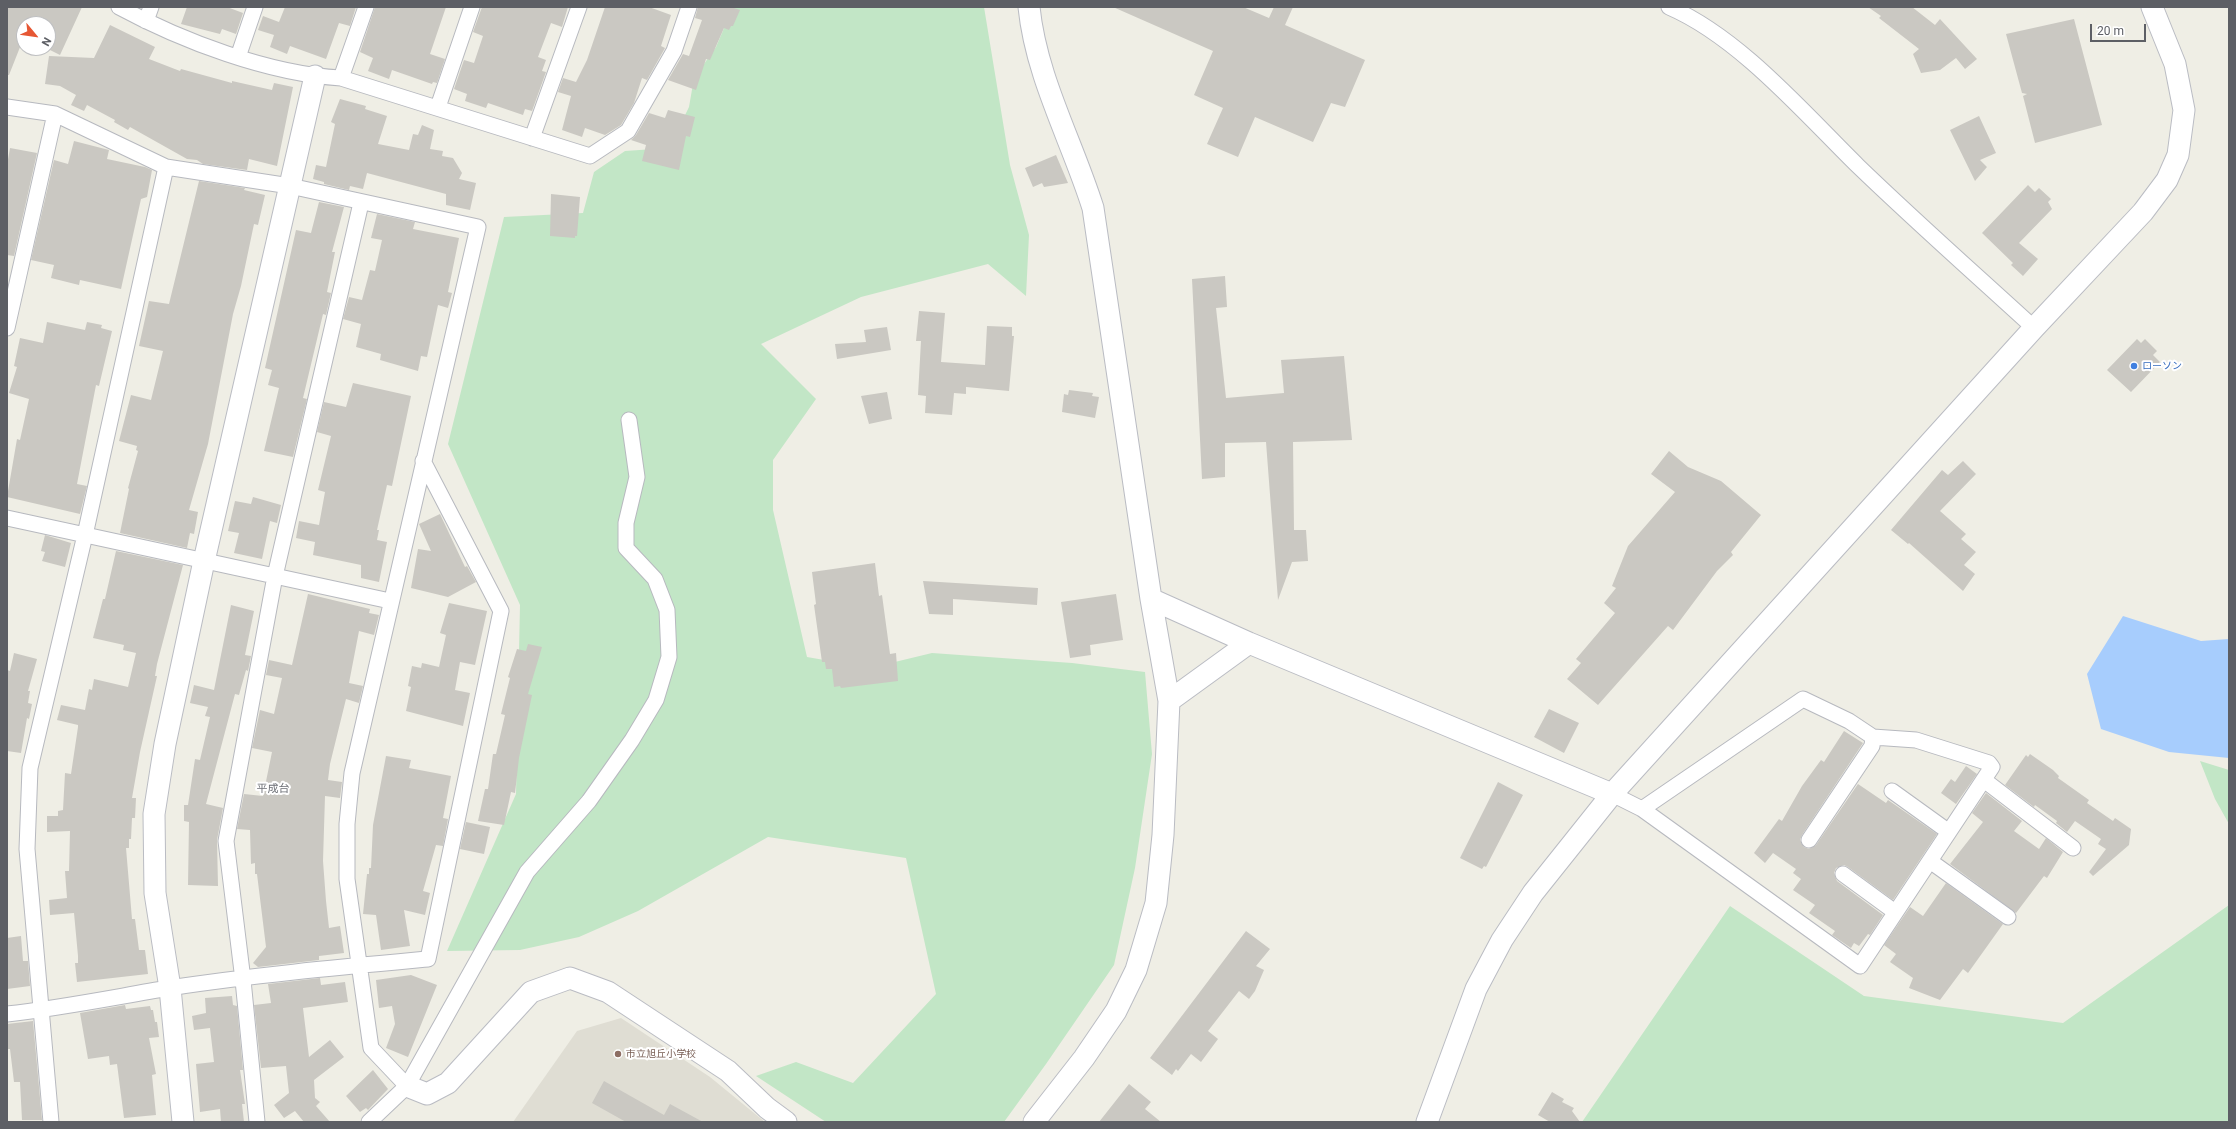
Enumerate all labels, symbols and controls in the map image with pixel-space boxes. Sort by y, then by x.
north arrow [16,16,56,56]
scale bar [2092,16,2148,42]
text: 20 m [2097,24,2124,38]
text: N [38,35,54,48]
place label: ローソン [2142,360,2182,372]
marker: ローソン [2129,361,2139,371]
district label: 平成台 [257,782,289,796]
place label: 市立旭丘小学校 [626,1048,696,1060]
marker: 市立旭丘小学校 [613,1049,623,1059]

